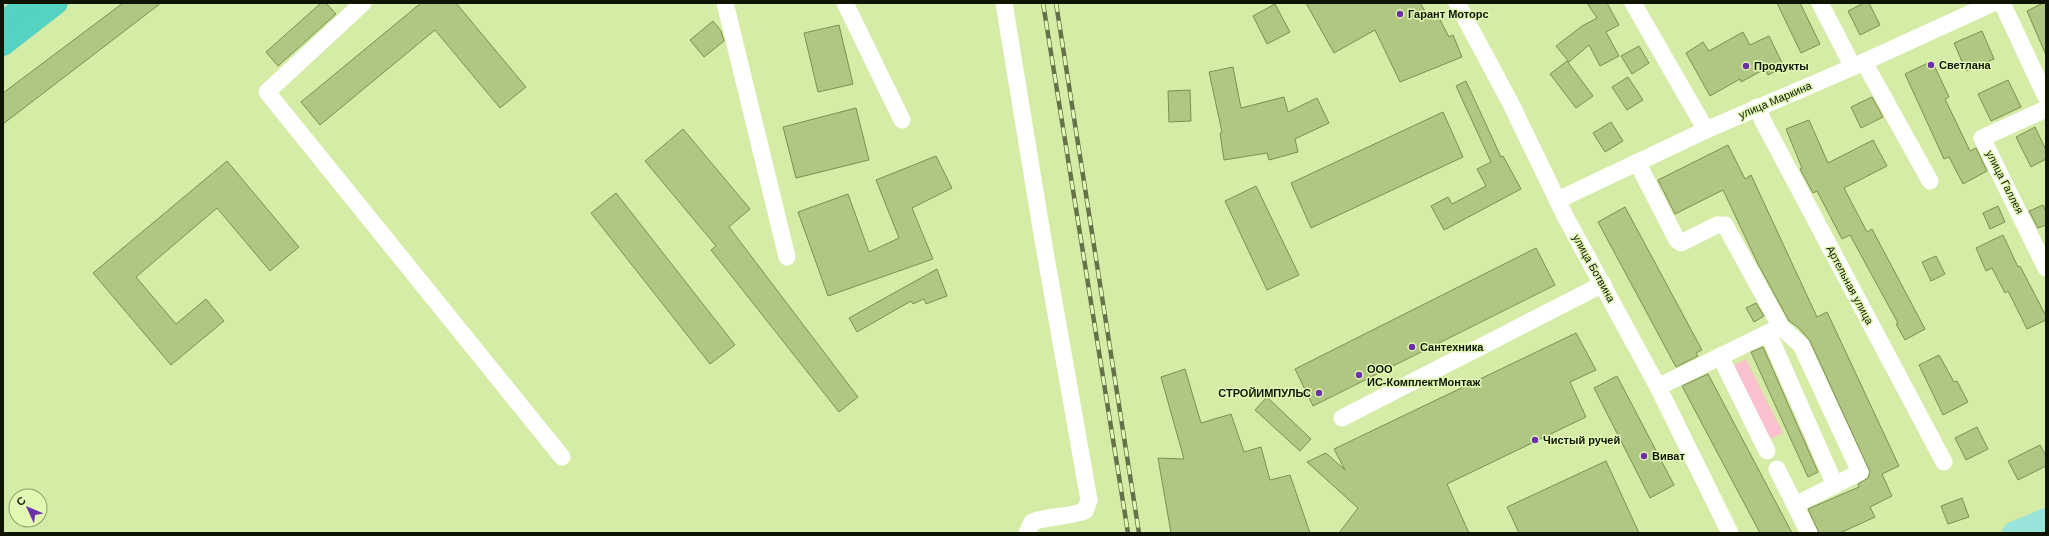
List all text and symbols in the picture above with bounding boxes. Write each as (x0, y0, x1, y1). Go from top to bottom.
place label: Гарант Моторс (1408, 8, 1489, 20)
marker: Гарант Моторс (1395, 9, 1405, 19)
place label: Светлана (1939, 59, 1992, 71)
place label: Продукты (1754, 60, 1809, 72)
marker: Светлана (1926, 60, 1936, 70)
marker: Продукты (1741, 61, 1751, 71)
street label: улица Маркина (1737, 79, 1814, 121)
street label: улица Галлея (1984, 148, 2026, 216)
street label: улица Ботвина (1570, 232, 1618, 305)
street label: Артельная улица (1824, 244, 1876, 327)
place label: Сантехника (1420, 341, 1484, 353)
marker: Сантехника (1407, 342, 1417, 352)
place label: ООО ИС-КомплектМонтаж (1367, 363, 1480, 388)
marker: ООО ИС-КомплектМонтаж (1354, 370, 1364, 380)
place label: СТРОЙИМПУЛЬС (1218, 387, 1311, 399)
marker: СТРОЙИМПУЛЬС (1314, 388, 1324, 398)
place label: Чистый ручей (1543, 434, 1620, 446)
marker: Чистый ручей (1530, 435, 1540, 445)
place label: Виват (1652, 450, 1685, 462)
marker: Виват (1639, 451, 1649, 461)
north arrow (8, 488, 48, 528)
text: С (14, 494, 28, 508)

